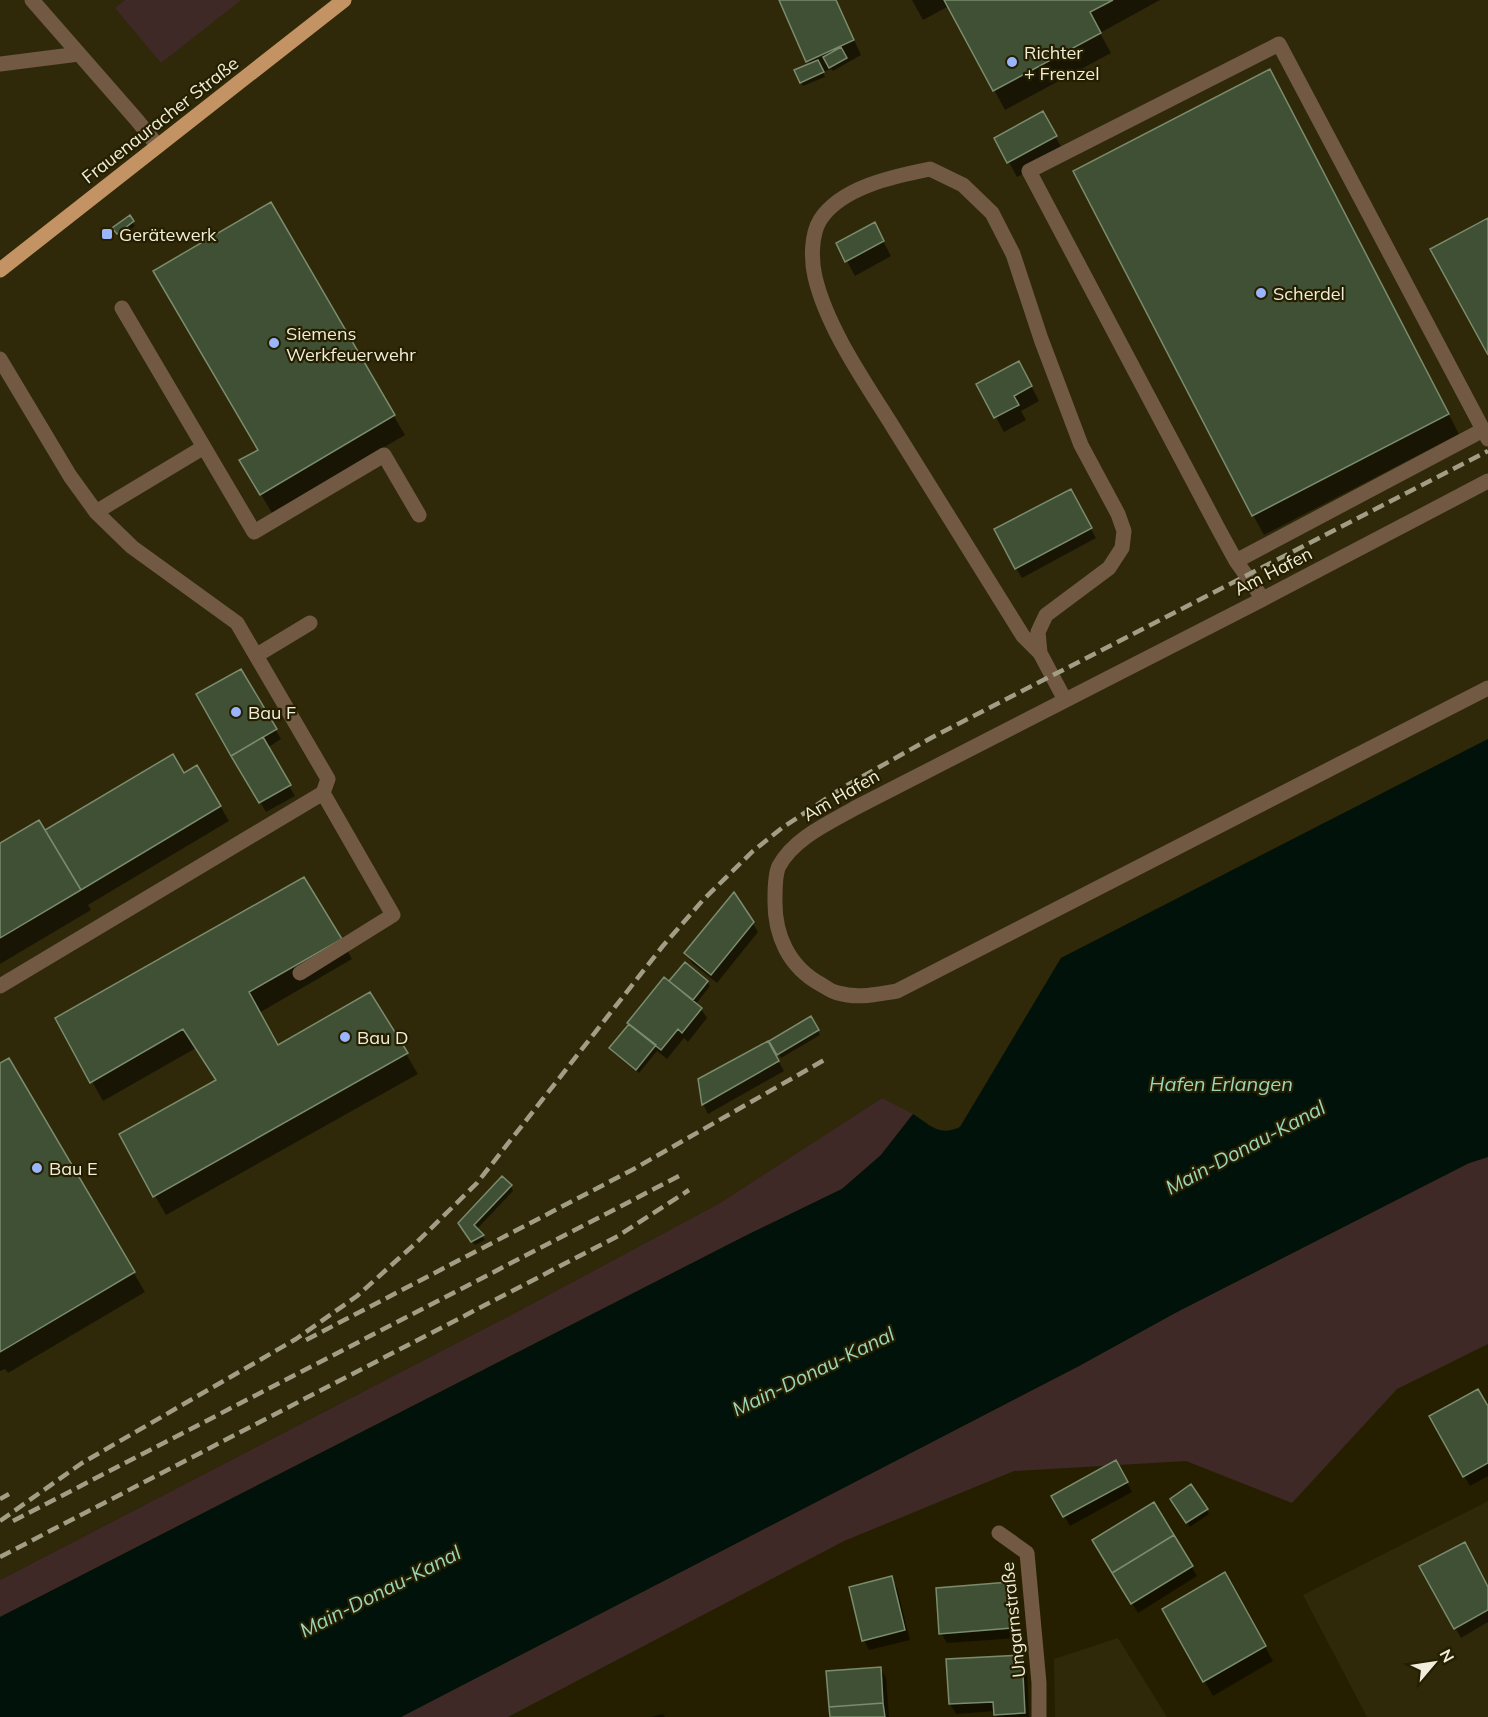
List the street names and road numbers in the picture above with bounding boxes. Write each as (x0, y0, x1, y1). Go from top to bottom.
street label: Frauenauracher Straße (77, 52, 243, 188)
street label: Am Hafen (1230, 542, 1316, 600)
street label: Am Hafen (799, 764, 883, 826)
street label: Ungarnstraße (995, 1561, 1031, 1679)

